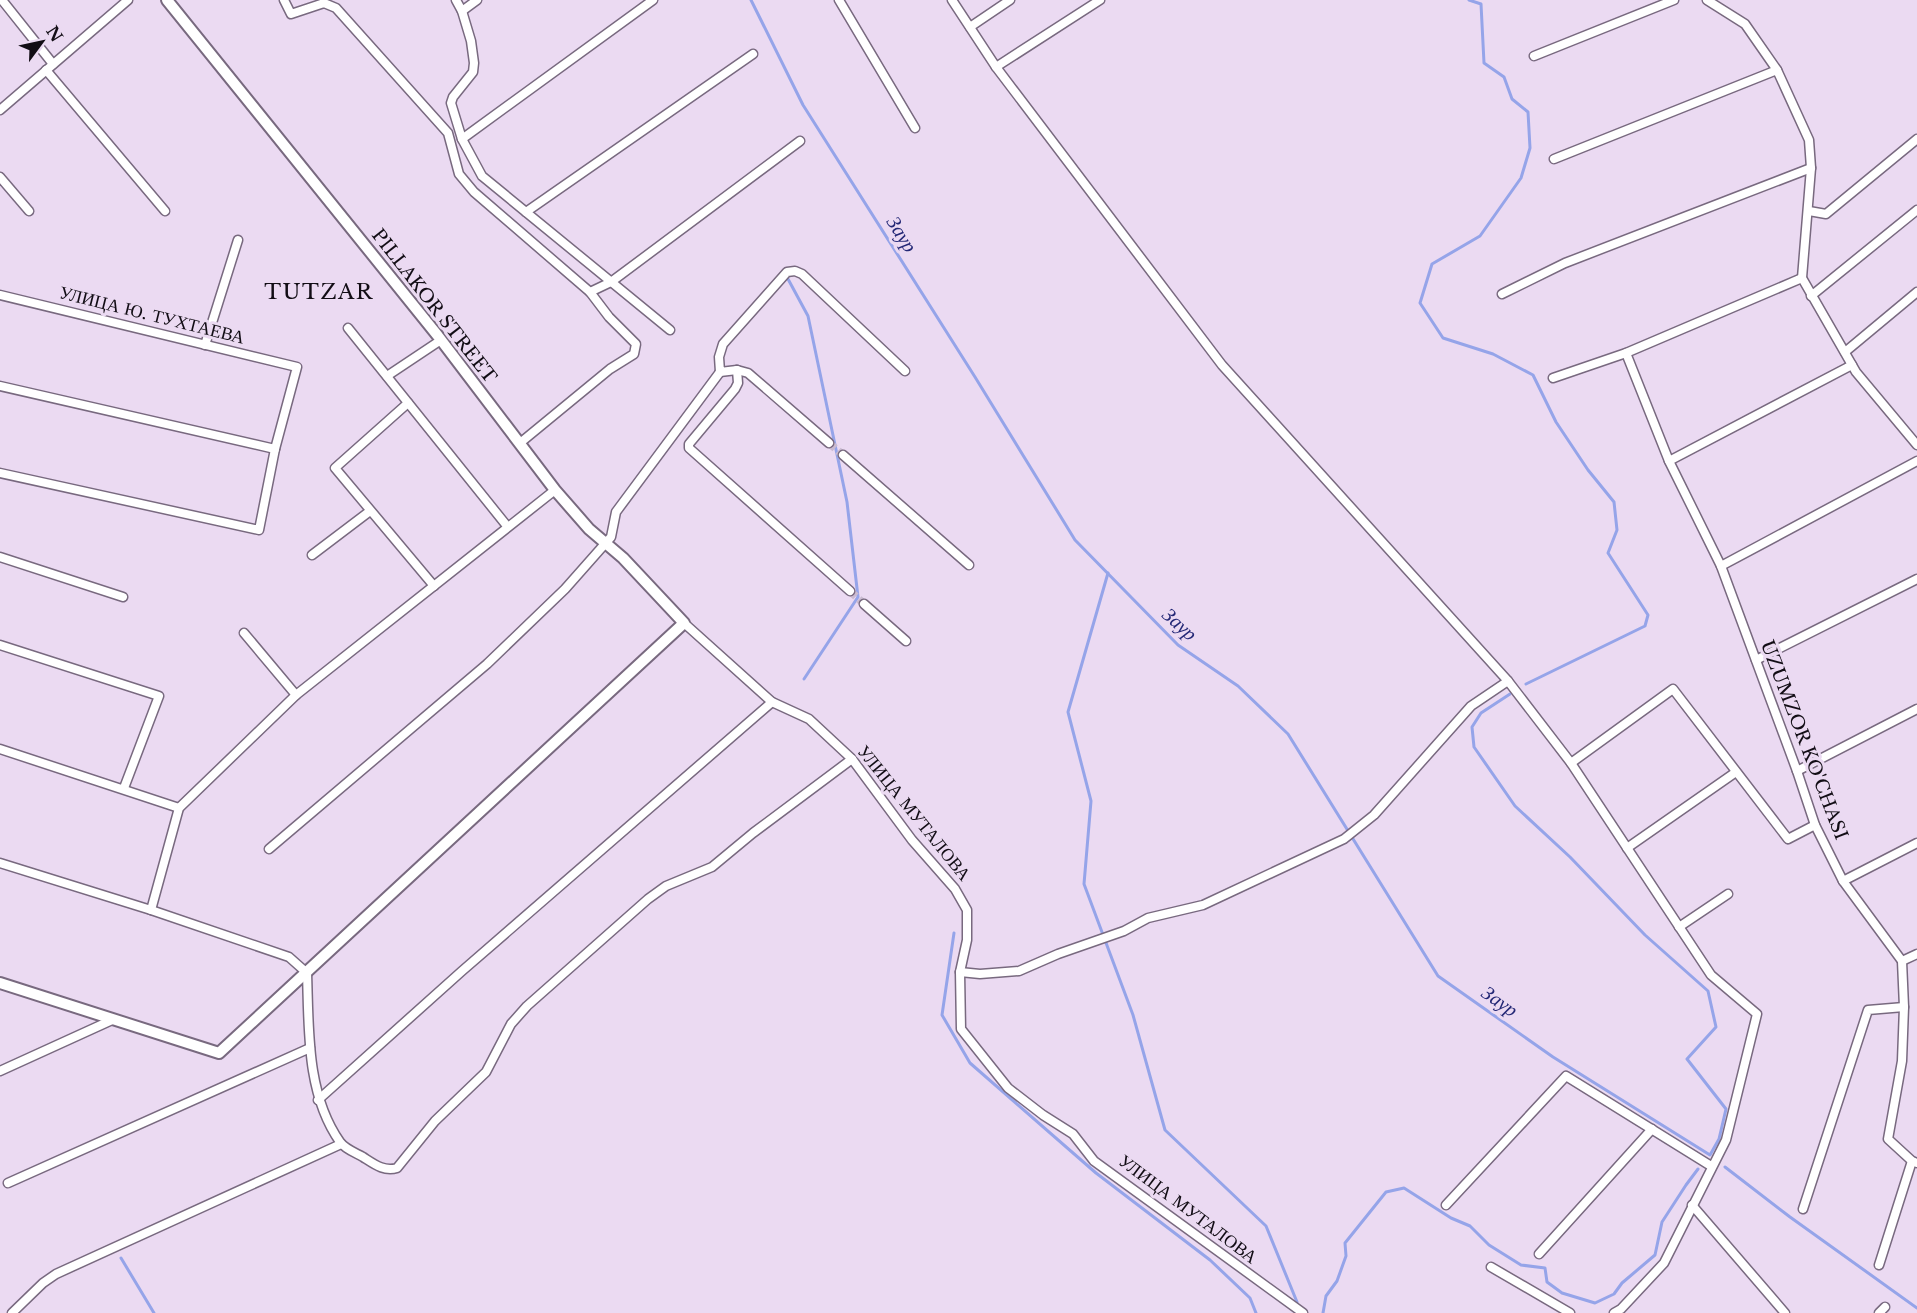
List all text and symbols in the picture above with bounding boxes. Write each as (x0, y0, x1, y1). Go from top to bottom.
north arrow (12, 12, 72, 72)
text: N (42, 22, 67, 46)
water label: Заур (882, 211, 922, 257)
street label: PILLAKOR STREET (367, 225, 501, 388)
district label: TUTZAR (264, 279, 374, 305)
street label: УЛИЦА Ю. ТУХТАЕВА (57, 281, 247, 349)
water label: Заур (1158, 602, 1202, 646)
street label: UZUMZOR KO'CHASI (1756, 637, 1852, 843)
street label: УЛИЦА МУТАЛОВА (853, 741, 975, 885)
water label: Заур (1477, 980, 1523, 1022)
street label: УЛИЦА МУТАЛОВА (1114, 1150, 1262, 1268)

